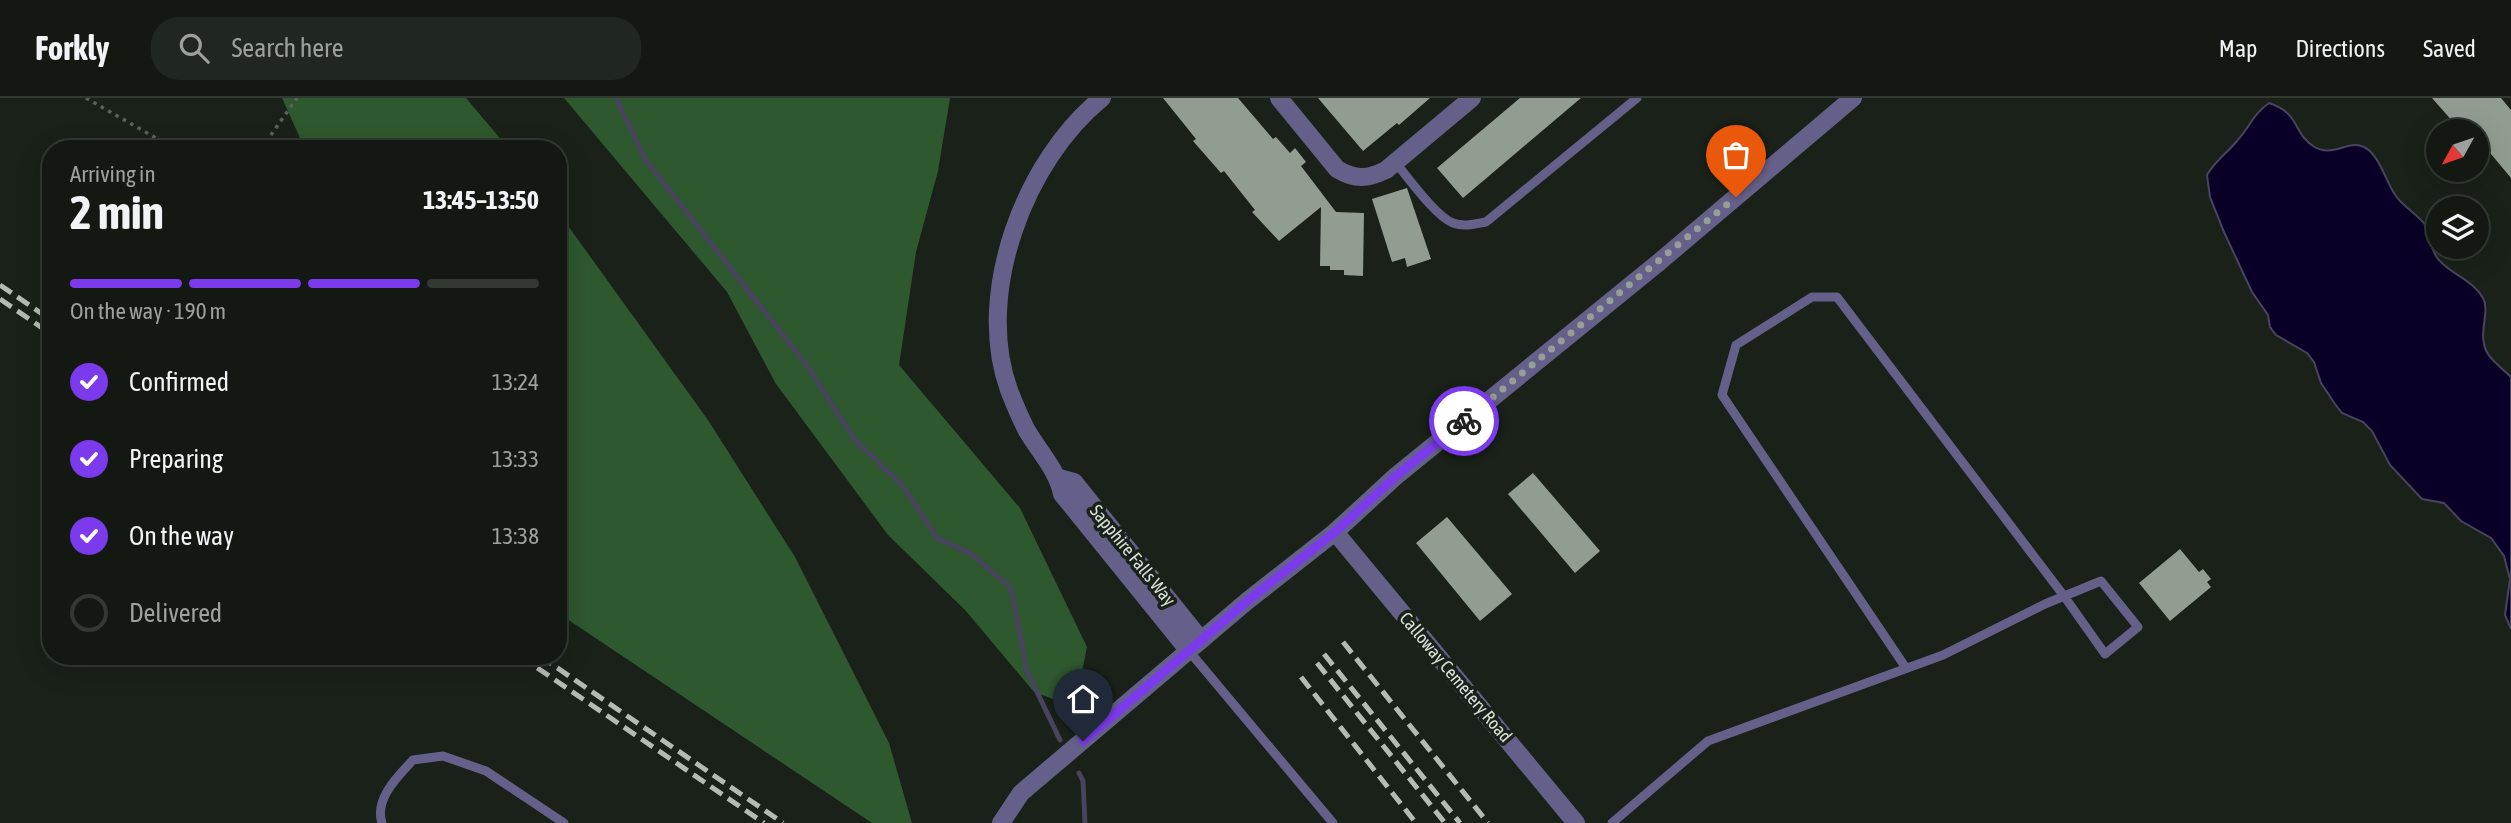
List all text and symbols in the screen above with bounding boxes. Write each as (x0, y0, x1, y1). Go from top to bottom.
search box (151, 17, 641, 80)
text: Forkly (35, 29, 109, 67)
icon: search (175, 29, 213, 67)
text: Search here (231, 33, 344, 63)
text: Map (2219, 35, 2257, 62)
text: Directions (2295, 35, 2385, 62)
text: Saved (2423, 35, 2476, 62)
north arrow (2426, 119, 2488, 182)
map controls (2426, 119, 2489, 259)
pin (1706, 125, 1766, 197)
icon: bag (1717, 136, 1755, 174)
text: Arriving in (70, 161, 156, 187)
text: 13:45–13:50 (423, 185, 539, 215)
text: 2 min (70, 186, 164, 239)
button: layers (2426, 196, 2489, 259)
text: On the way · 190 m (70, 298, 226, 324)
icon: check (70, 363, 108, 401)
text: Confirmed (129, 367, 229, 397)
text: 13:24 (492, 369, 539, 395)
courier (1429, 386, 1499, 456)
icon: bike (1445, 402, 1483, 440)
icon: check (70, 440, 108, 478)
text: Preparing (129, 444, 223, 474)
text: 13:33 (492, 446, 539, 472)
street label: Sapphire Falls Way (1086, 500, 1180, 610)
icon: check (70, 517, 108, 555)
text: On the way (129, 521, 234, 551)
text: 13:38 (492, 523, 539, 549)
text: Delivered (129, 598, 222, 628)
street label: Calloway Cemetery Road (1396, 608, 1516, 746)
pin (1053, 669, 1113, 741)
icon: home (1064, 680, 1102, 718)

